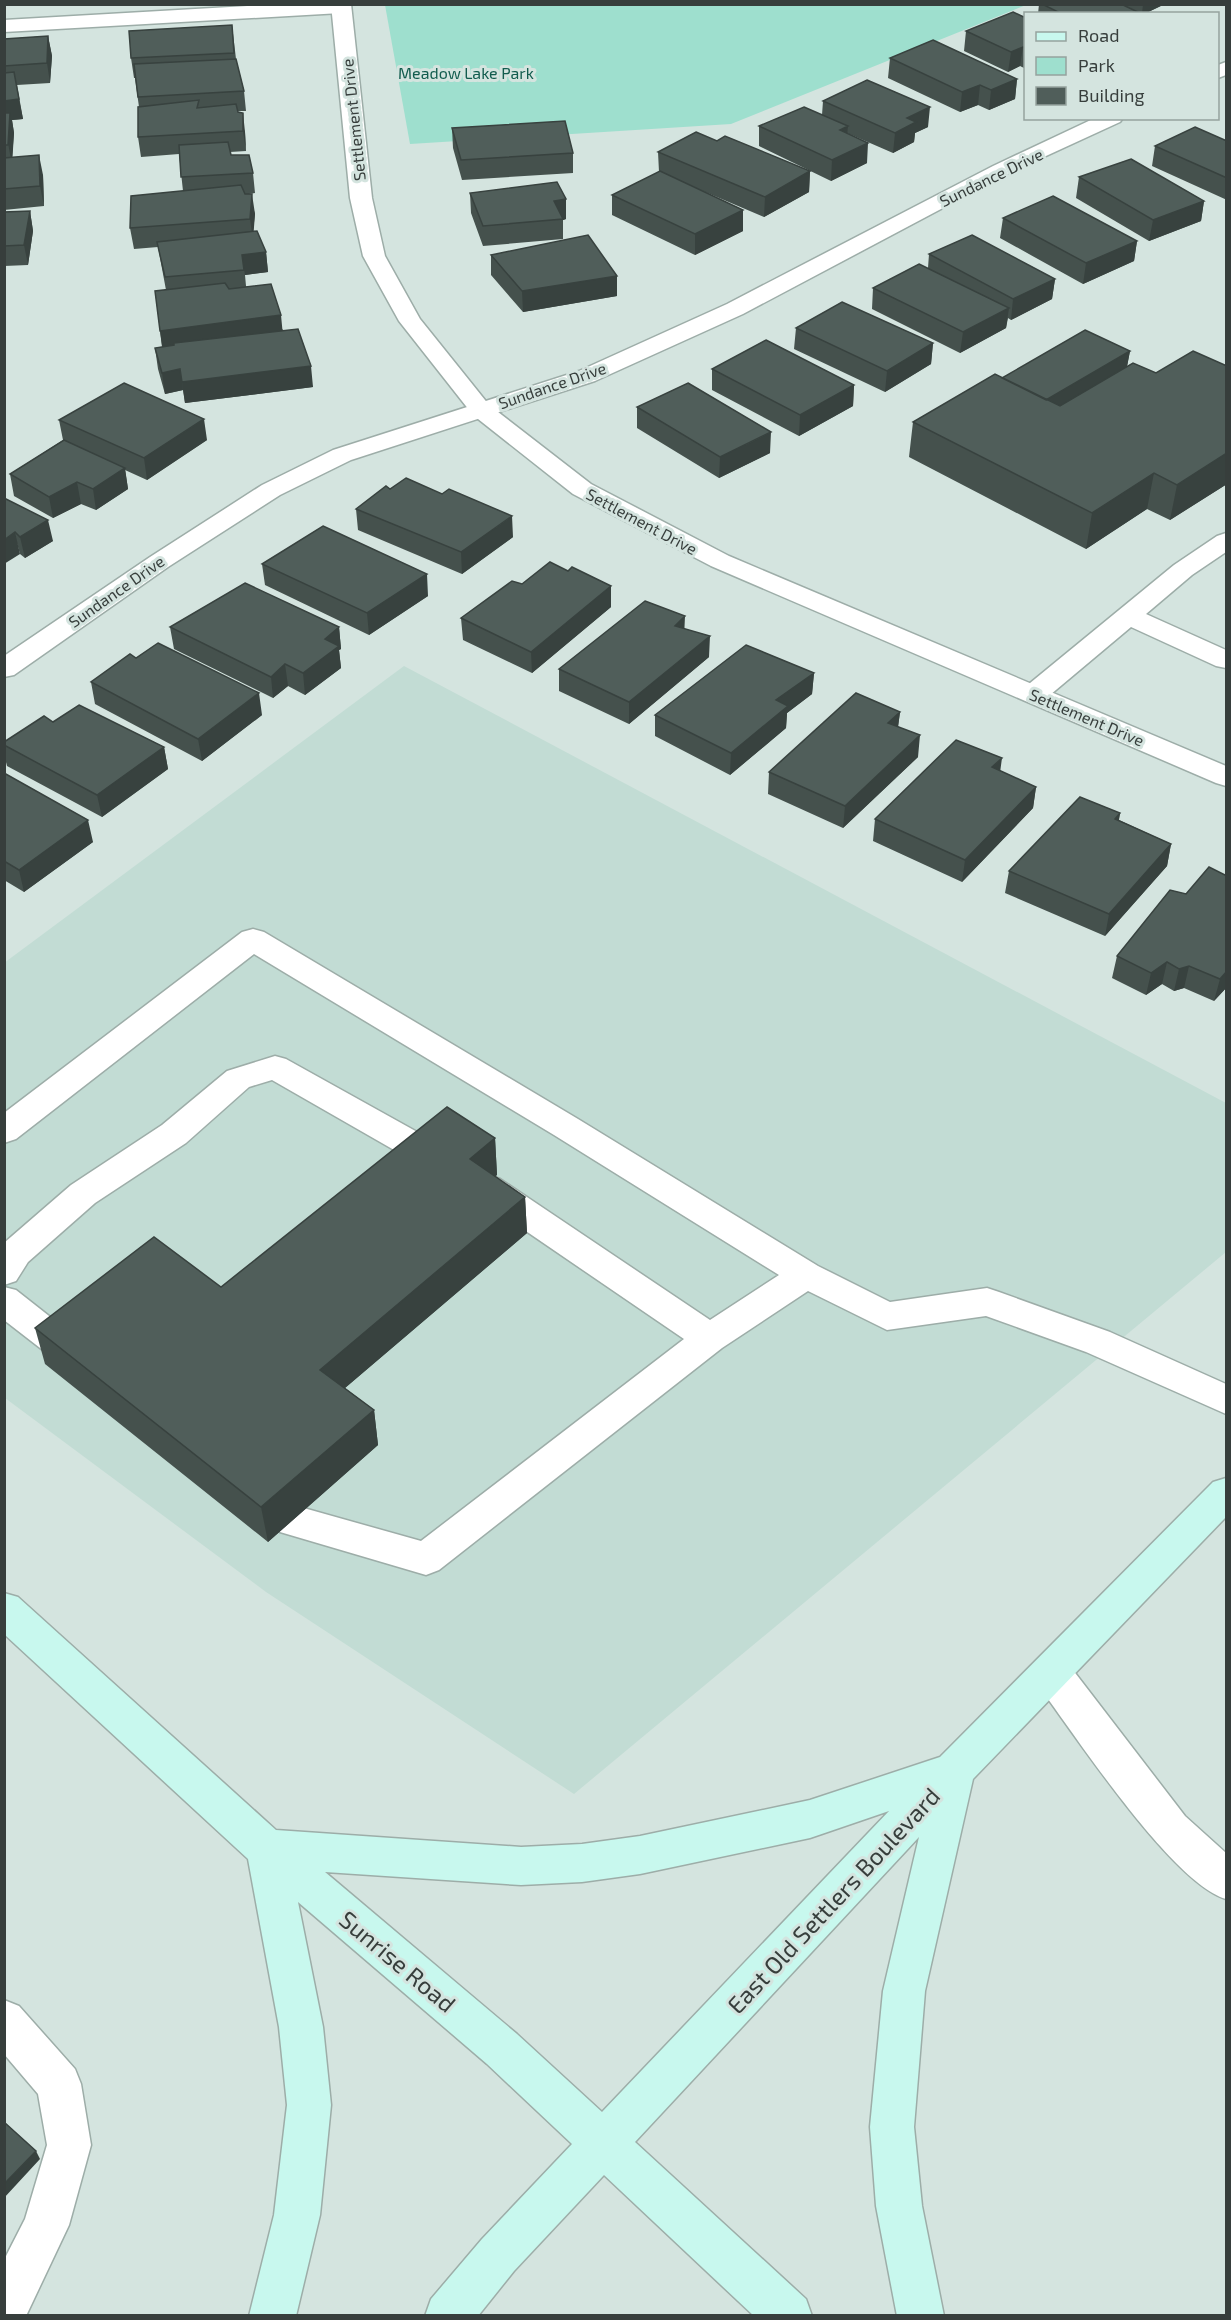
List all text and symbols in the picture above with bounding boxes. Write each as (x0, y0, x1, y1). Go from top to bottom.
legend (1024, 12, 1219, 120)
text: Road (1078, 24, 1119, 46)
text: Park (1078, 54, 1115, 76)
street label: Settlement Drive (337, 58, 369, 182)
park label: Meadow Lake Park (398, 63, 534, 82)
text: Building (1078, 84, 1145, 106)
street label: Sundance Drive (936, 144, 1046, 210)
street label: Sundance Drive (496, 358, 608, 412)
street label: Settlement Drive (583, 484, 701, 558)
street label: Sundance Drive (64, 551, 168, 631)
street label: Settlement Drive (1027, 684, 1147, 750)
street label: East Old Settlers Boulevard (721, 1781, 945, 2019)
street label: Sunrise Road (334, 1904, 462, 2018)

